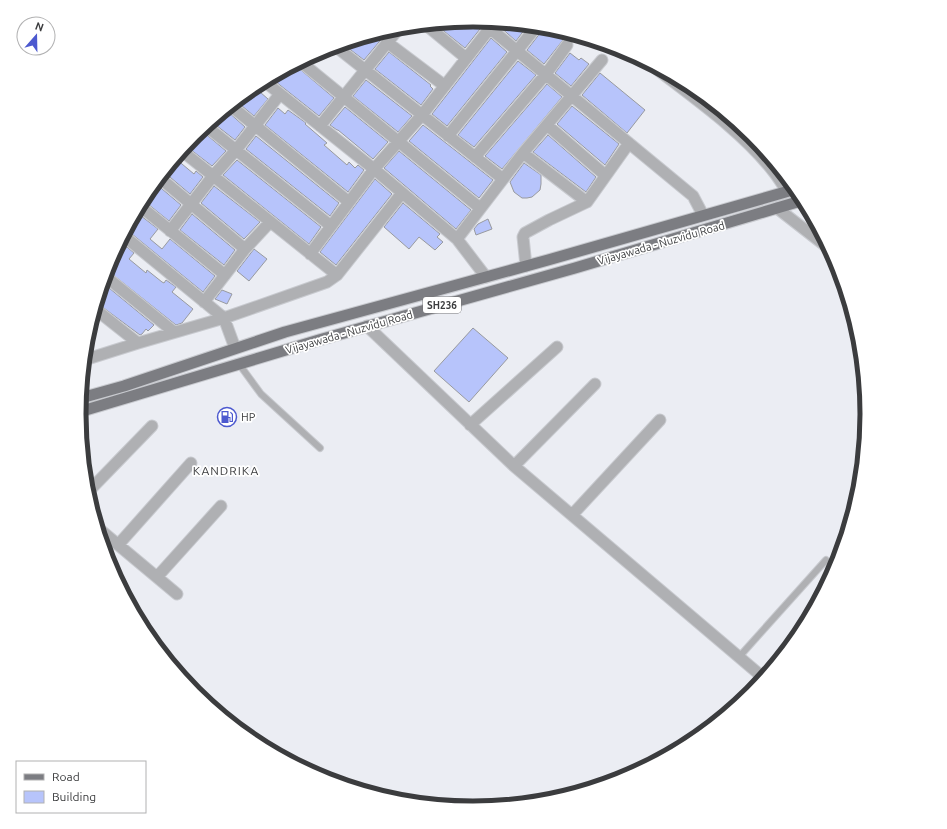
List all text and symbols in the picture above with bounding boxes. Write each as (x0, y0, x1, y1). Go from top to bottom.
north arrow (16, 16, 56, 56)
text: N (34, 20, 45, 34)
street label: Vijayawada - Nuzvidu Road (596, 219, 726, 267)
road number: SH236 (423, 297, 461, 313)
street label: Vijayawada - Nuzvidu Road (284, 308, 414, 356)
fuel station icon: HP (216, 406, 238, 428)
place label: HP (241, 411, 256, 423)
district label: KANDRIKA (193, 464, 259, 477)
legend (16, 761, 146, 813)
text: Road (52, 770, 80, 783)
text: Building (52, 790, 96, 803)

